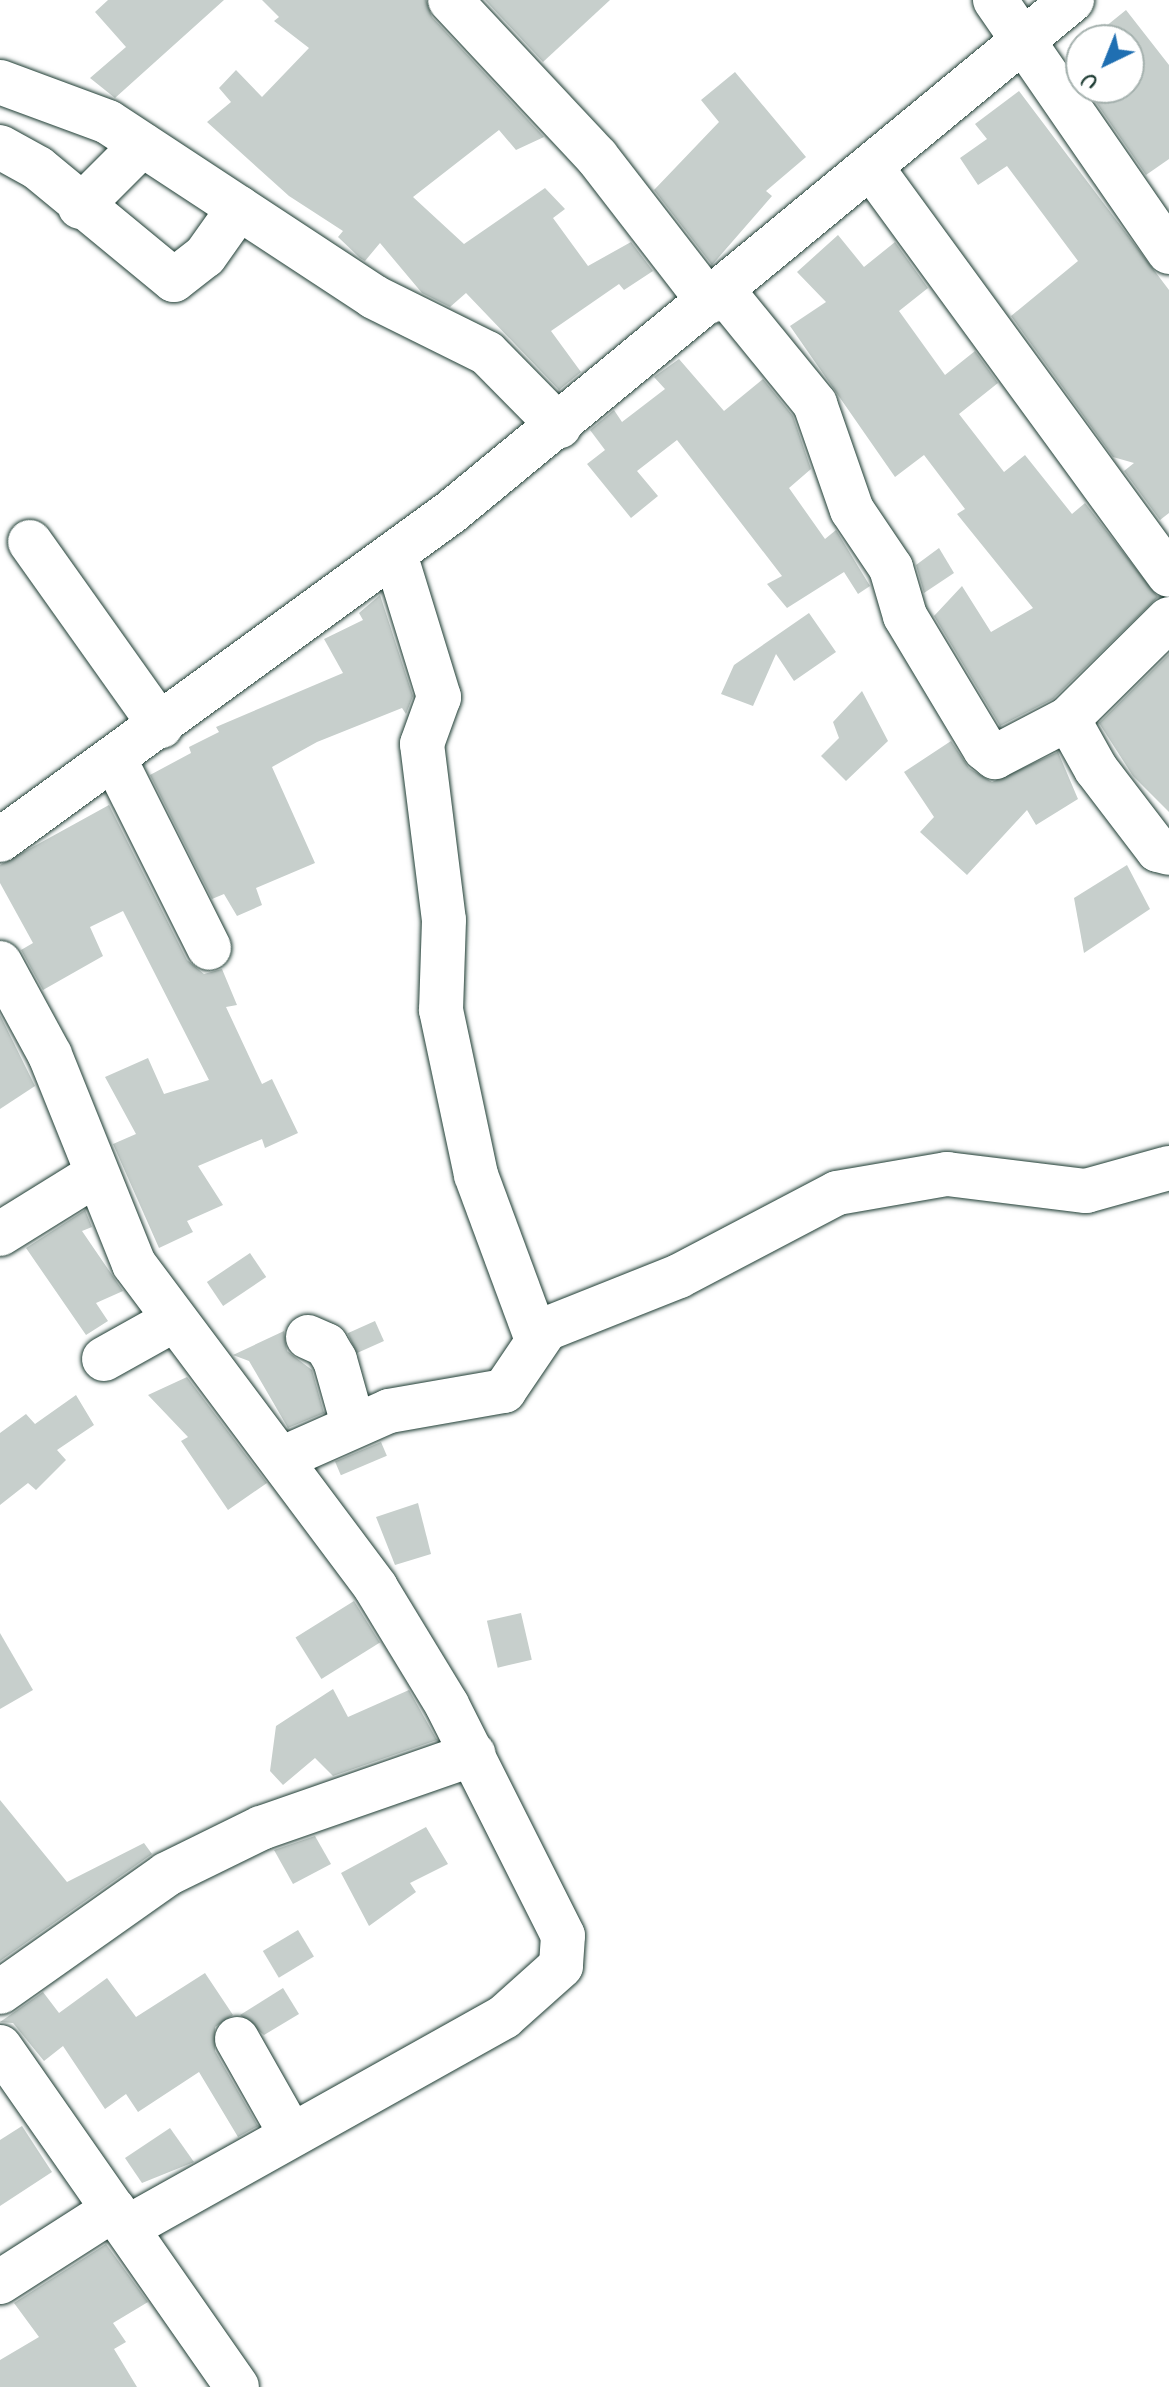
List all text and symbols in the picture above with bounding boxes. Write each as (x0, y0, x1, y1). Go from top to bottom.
north arrow (1065, 24, 1145, 104)
text: U (1075, 65, 1105, 95)

